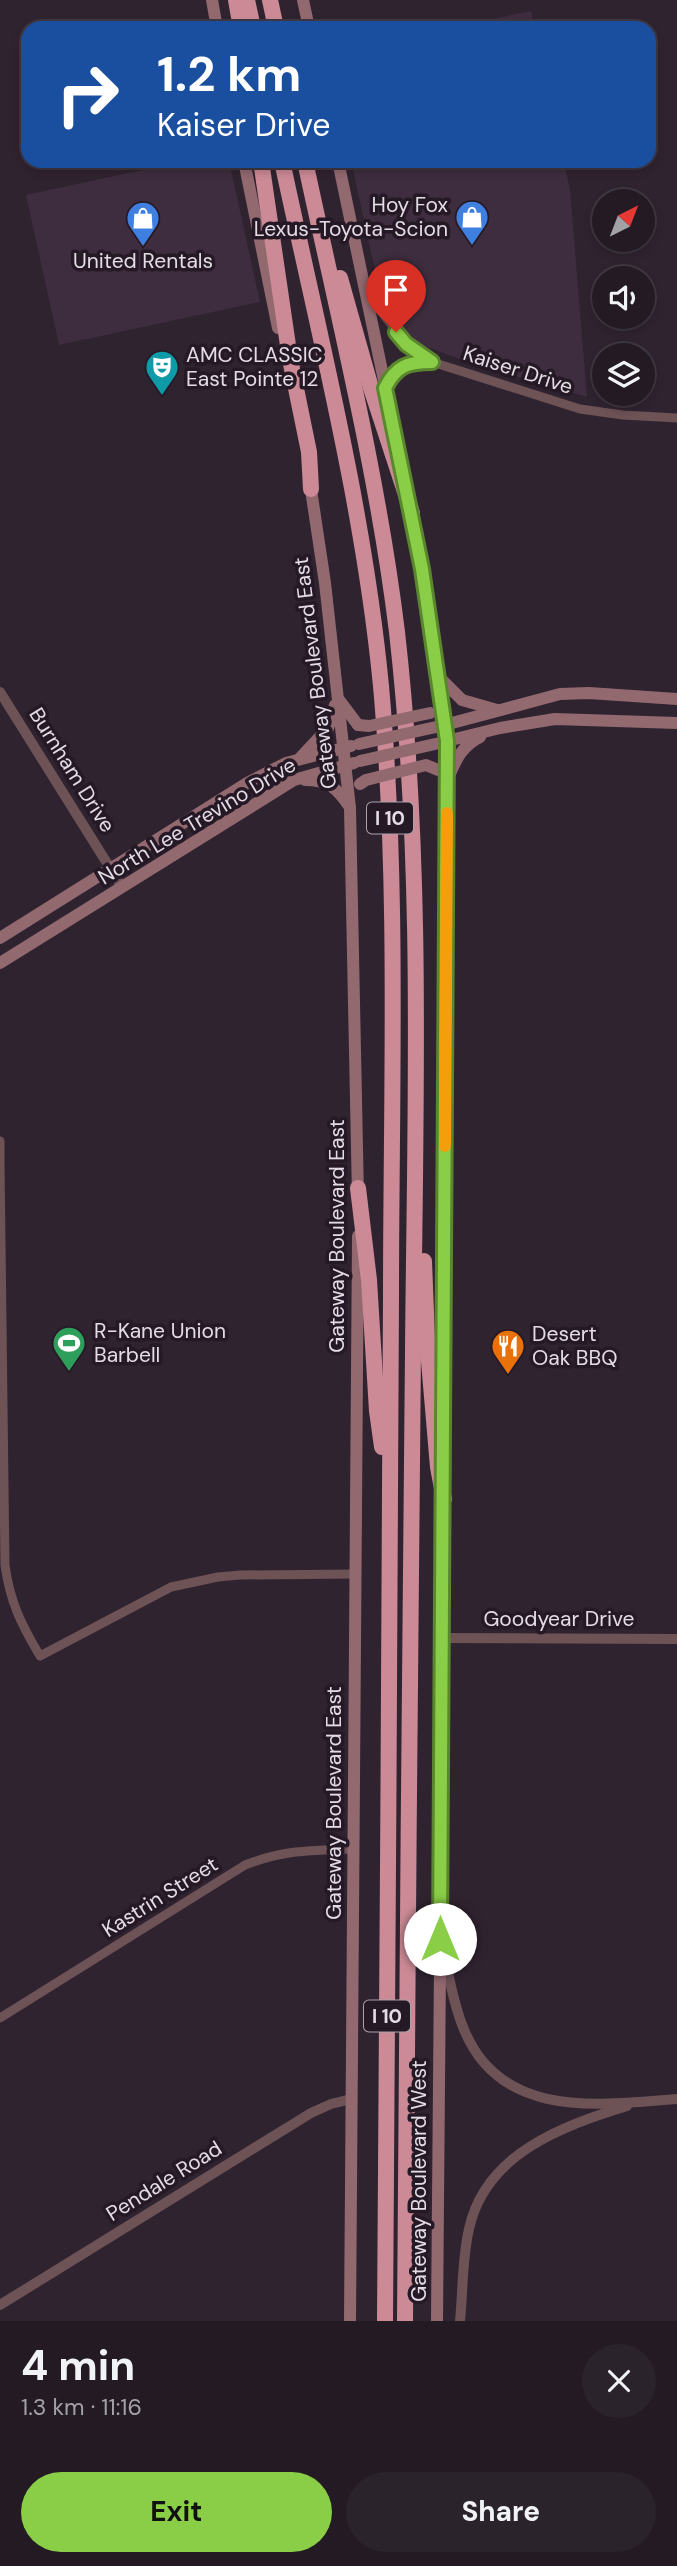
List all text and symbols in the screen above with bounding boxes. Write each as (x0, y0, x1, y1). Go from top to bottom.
text: 1.2 km (157, 42, 301, 106)
icon: right (42, 49, 133, 140)
text: Kaiser Drive (157, 104, 330, 146)
north arrow (592, 189, 654, 252)
map controls (592, 189, 655, 406)
place label: Hoy Fox Lexus-Toyota-Scion (254, 191, 448, 243)
shop icon: Hoy Fox Lexus-Toyota-Scion (453, 198, 491, 247)
shop icon: United Rentals (124, 199, 162, 248)
place label: United Rentals (73, 247, 213, 275)
pin (366, 260, 426, 332)
button: sound (592, 266, 655, 329)
icon: arrive (377, 271, 415, 309)
street label: Kaiser Drive (460, 339, 577, 401)
place label: AMC CLASSIC East Pointe 12 (186, 341, 323, 393)
button: layers (592, 343, 655, 406)
theatre icon: AMC CLASSIC East Pointe 12 (143, 348, 181, 397)
street label: Gateway Boulevard East (287, 555, 343, 791)
street label: Burnham Drive (22, 702, 122, 838)
street label: North Lee Trevino Drive (93, 751, 301, 891)
road number: I 10 (367, 803, 413, 834)
street label: Gateway Boulevard East (323, 1119, 351, 1353)
place label: R-Kane Union Barbell (94, 1317, 226, 1369)
place label: Desert Oak BBQ (532, 1320, 617, 1372)
sports icon: R-Kane Union Barbell (50, 1324, 88, 1373)
restaurant icon: Desert Oak BBQ (489, 1327, 527, 1376)
street label: Goodyear Drive (483, 1605, 635, 1633)
street label: Gateway Boulevard East (320, 1686, 348, 1920)
street label: Kastrin Street (97, 1850, 223, 1944)
position arrow (403, 1902, 477, 1976)
road number: I 10 (364, 2000, 410, 2032)
street label: Gateway Boulevard West (405, 2060, 433, 2302)
street label: Pendale Road (101, 2134, 227, 2228)
text: 4 min (21, 2338, 135, 2393)
button: close (582, 2344, 656, 2418)
text: 1.3 km · 11:16 (21, 2392, 142, 2422)
button: Exit (21, 2472, 332, 2552)
button: Share (346, 2472, 656, 2552)

